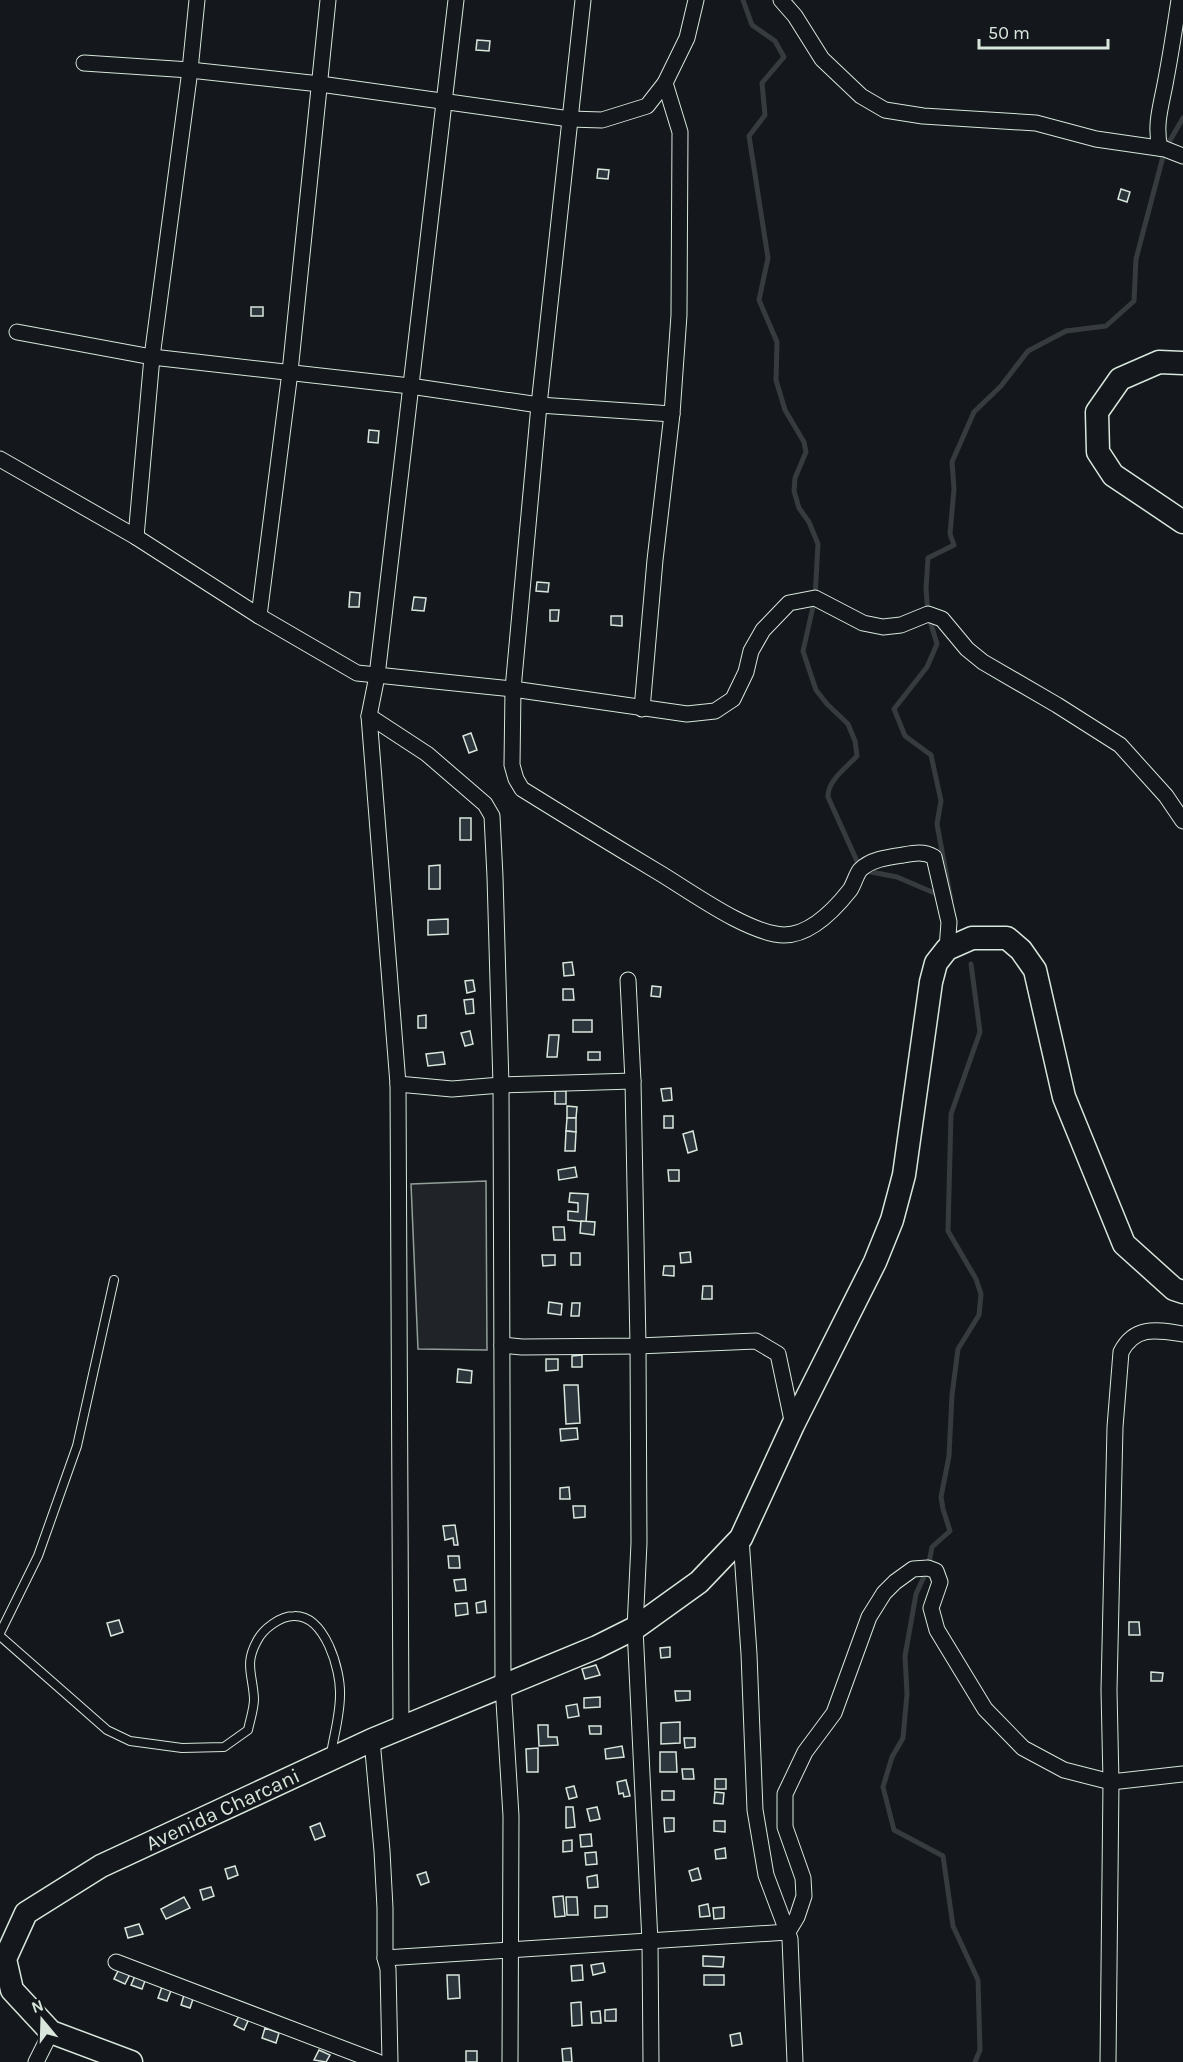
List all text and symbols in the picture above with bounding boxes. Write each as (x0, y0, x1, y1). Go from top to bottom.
scale bar (979, 12, 1108, 50)
text: 50 m (988, 22, 1030, 44)
street label: Avenida Charcani (142, 1763, 304, 1855)
north arrow (12, 1990, 72, 2050)
text: N (29, 1995, 46, 2017)

